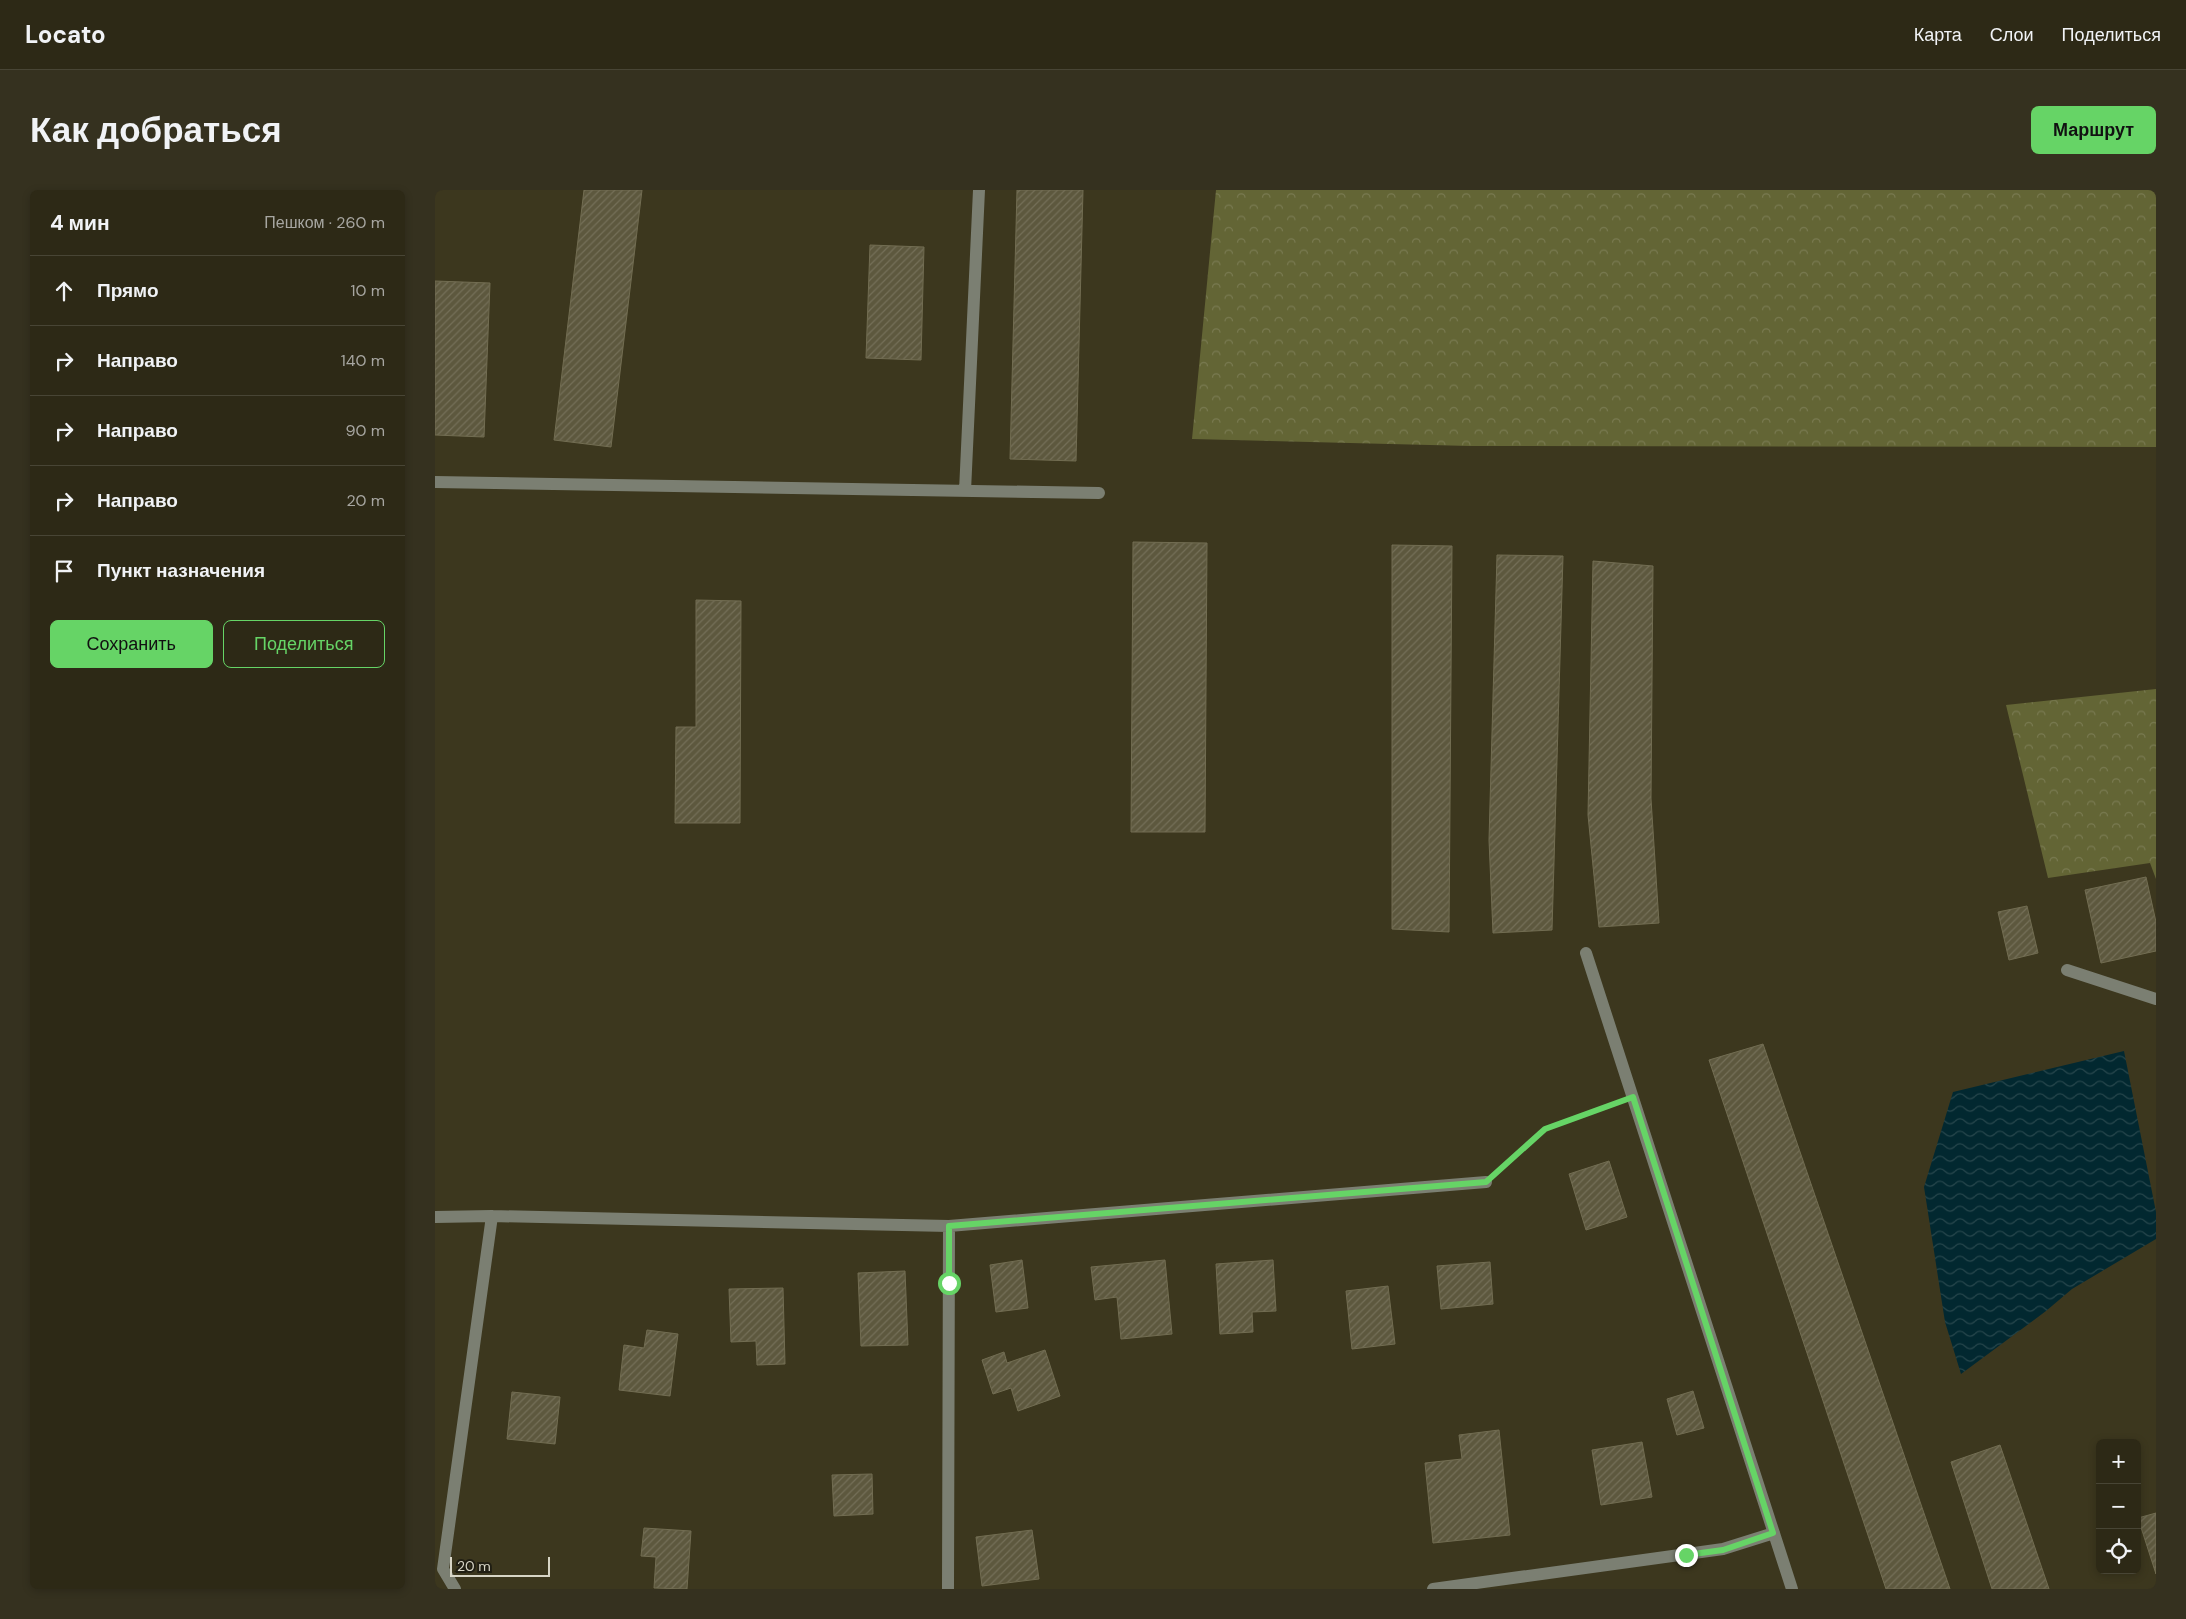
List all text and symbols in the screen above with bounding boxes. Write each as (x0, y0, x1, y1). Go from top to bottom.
text: Locato (25, 19, 106, 50)
text: Карта (1914, 23, 1962, 47)
text: Слои (1990, 23, 2034, 47)
text: Поделиться (2062, 23, 2161, 47)
button: Маршрут (2031, 106, 2156, 154)
text: Как добраться (30, 107, 282, 153)
text: 4 мин (50, 209, 110, 237)
text: Пешком · 260 m (264, 212, 385, 233)
icon: ahead (50, 277, 78, 305)
text: Прямо (97, 278, 159, 303)
text: 10 m (351, 280, 385, 301)
icon: right (50, 347, 78, 375)
text: Направо (97, 348, 178, 373)
text: 140 m (341, 350, 385, 371)
icon: right (50, 417, 78, 445)
text: Направо (97, 418, 178, 443)
text: 90 m (345, 420, 385, 441)
icon: right (50, 487, 78, 515)
text: Направо (97, 488, 178, 513)
text: 20 m (346, 490, 385, 511)
icon: arrive (50, 557, 78, 585)
text: Пункт назначения (97, 558, 265, 583)
button: Сохранить (50, 620, 213, 668)
button: Поделиться (223, 620, 385, 668)
route start (938, 1272, 961, 1295)
map controls (2096, 1439, 2141, 1574)
button: + (2096, 1439, 2141, 1484)
button: − (2096, 1484, 2141, 1529)
button: locate (2096, 1529, 2141, 1574)
route end (1675, 1544, 1698, 1567)
scale bar (450, 1554, 550, 1577)
text: 20 m (457, 1557, 491, 1575)

